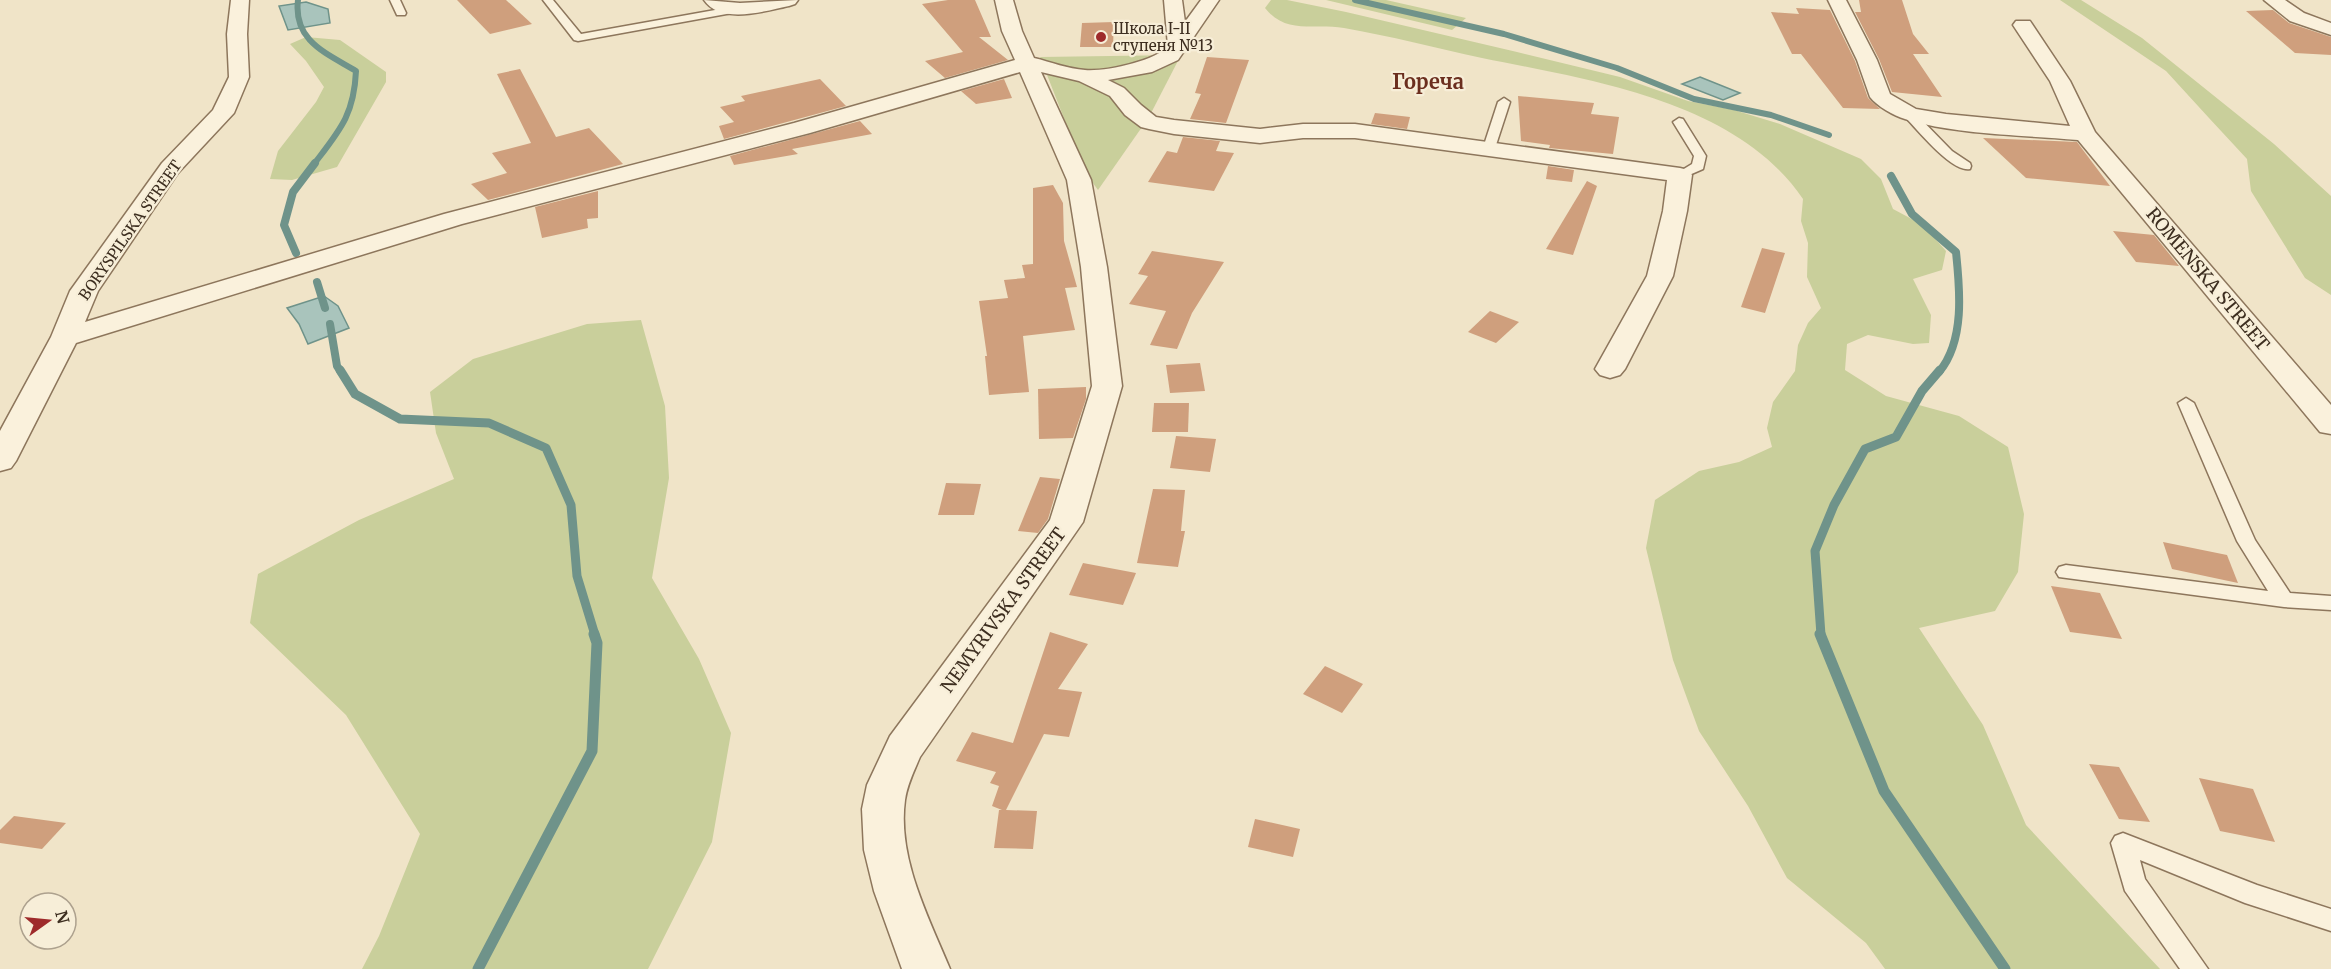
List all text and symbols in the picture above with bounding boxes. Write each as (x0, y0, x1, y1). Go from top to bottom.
place label: Школа I-II ступеня №13 (1113, 19, 1213, 55)
marker: Школа I-II ступеня №13 (1094, 30, 1108, 44)
district label: Гореча (1392, 69, 1464, 94)
street label: BORYSPILSKA STREET (74, 156, 186, 304)
street label: ROMENSKA STREET (2141, 203, 2275, 356)
street label: NEMYRIVSKA STREET (935, 523, 1071, 697)
north arrow (18, 891, 78, 951)
text: N (51, 908, 74, 926)

